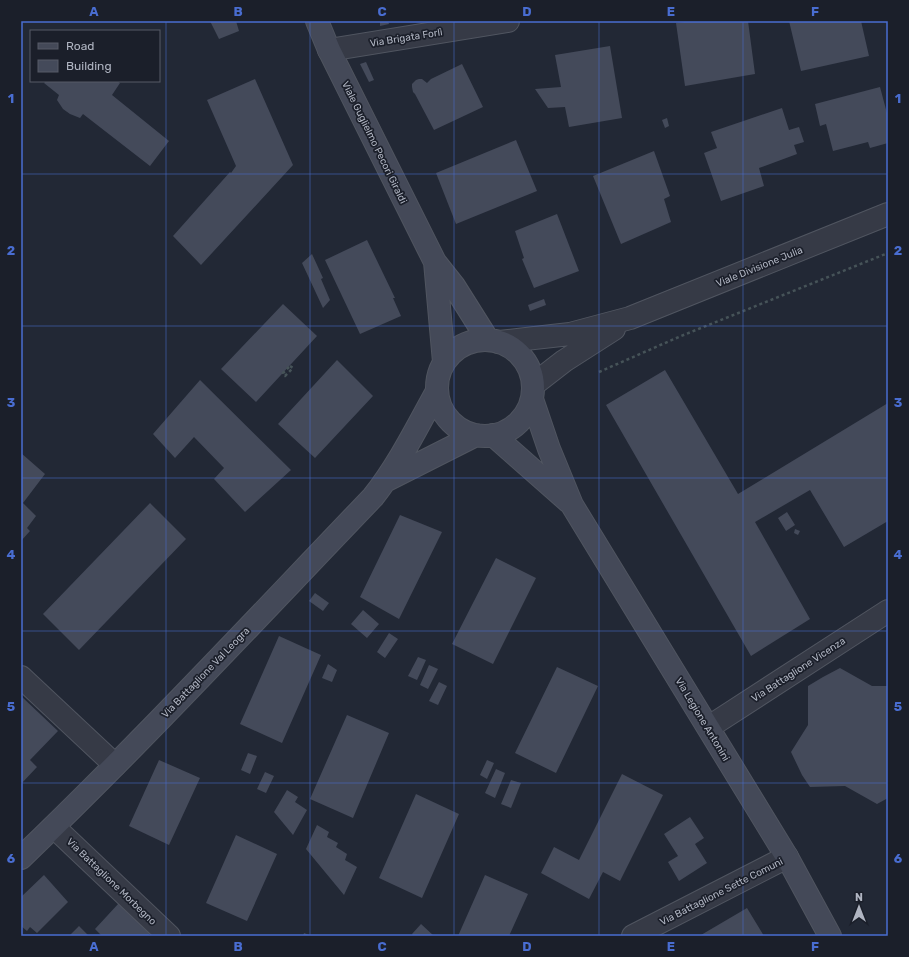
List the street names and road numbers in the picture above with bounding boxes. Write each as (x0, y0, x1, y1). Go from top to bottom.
street label: Via Brigata Forlì (369, 26, 443, 50)
street label: Viale Guglielmo Pecori Giraldi (339, 79, 409, 206)
street label: Viale Divisione Julia (714, 244, 804, 290)
street label: Via Battaglione Val Leogra (159, 625, 252, 720)
street label: Via Battaglione Vicenza (749, 635, 848, 705)
street label: Via Legione Antonini (672, 676, 732, 763)
street label: Via Battaglione Morbegno (64, 836, 159, 928)
street label: Via Battaglione Sette Comuni (658, 856, 785, 928)

